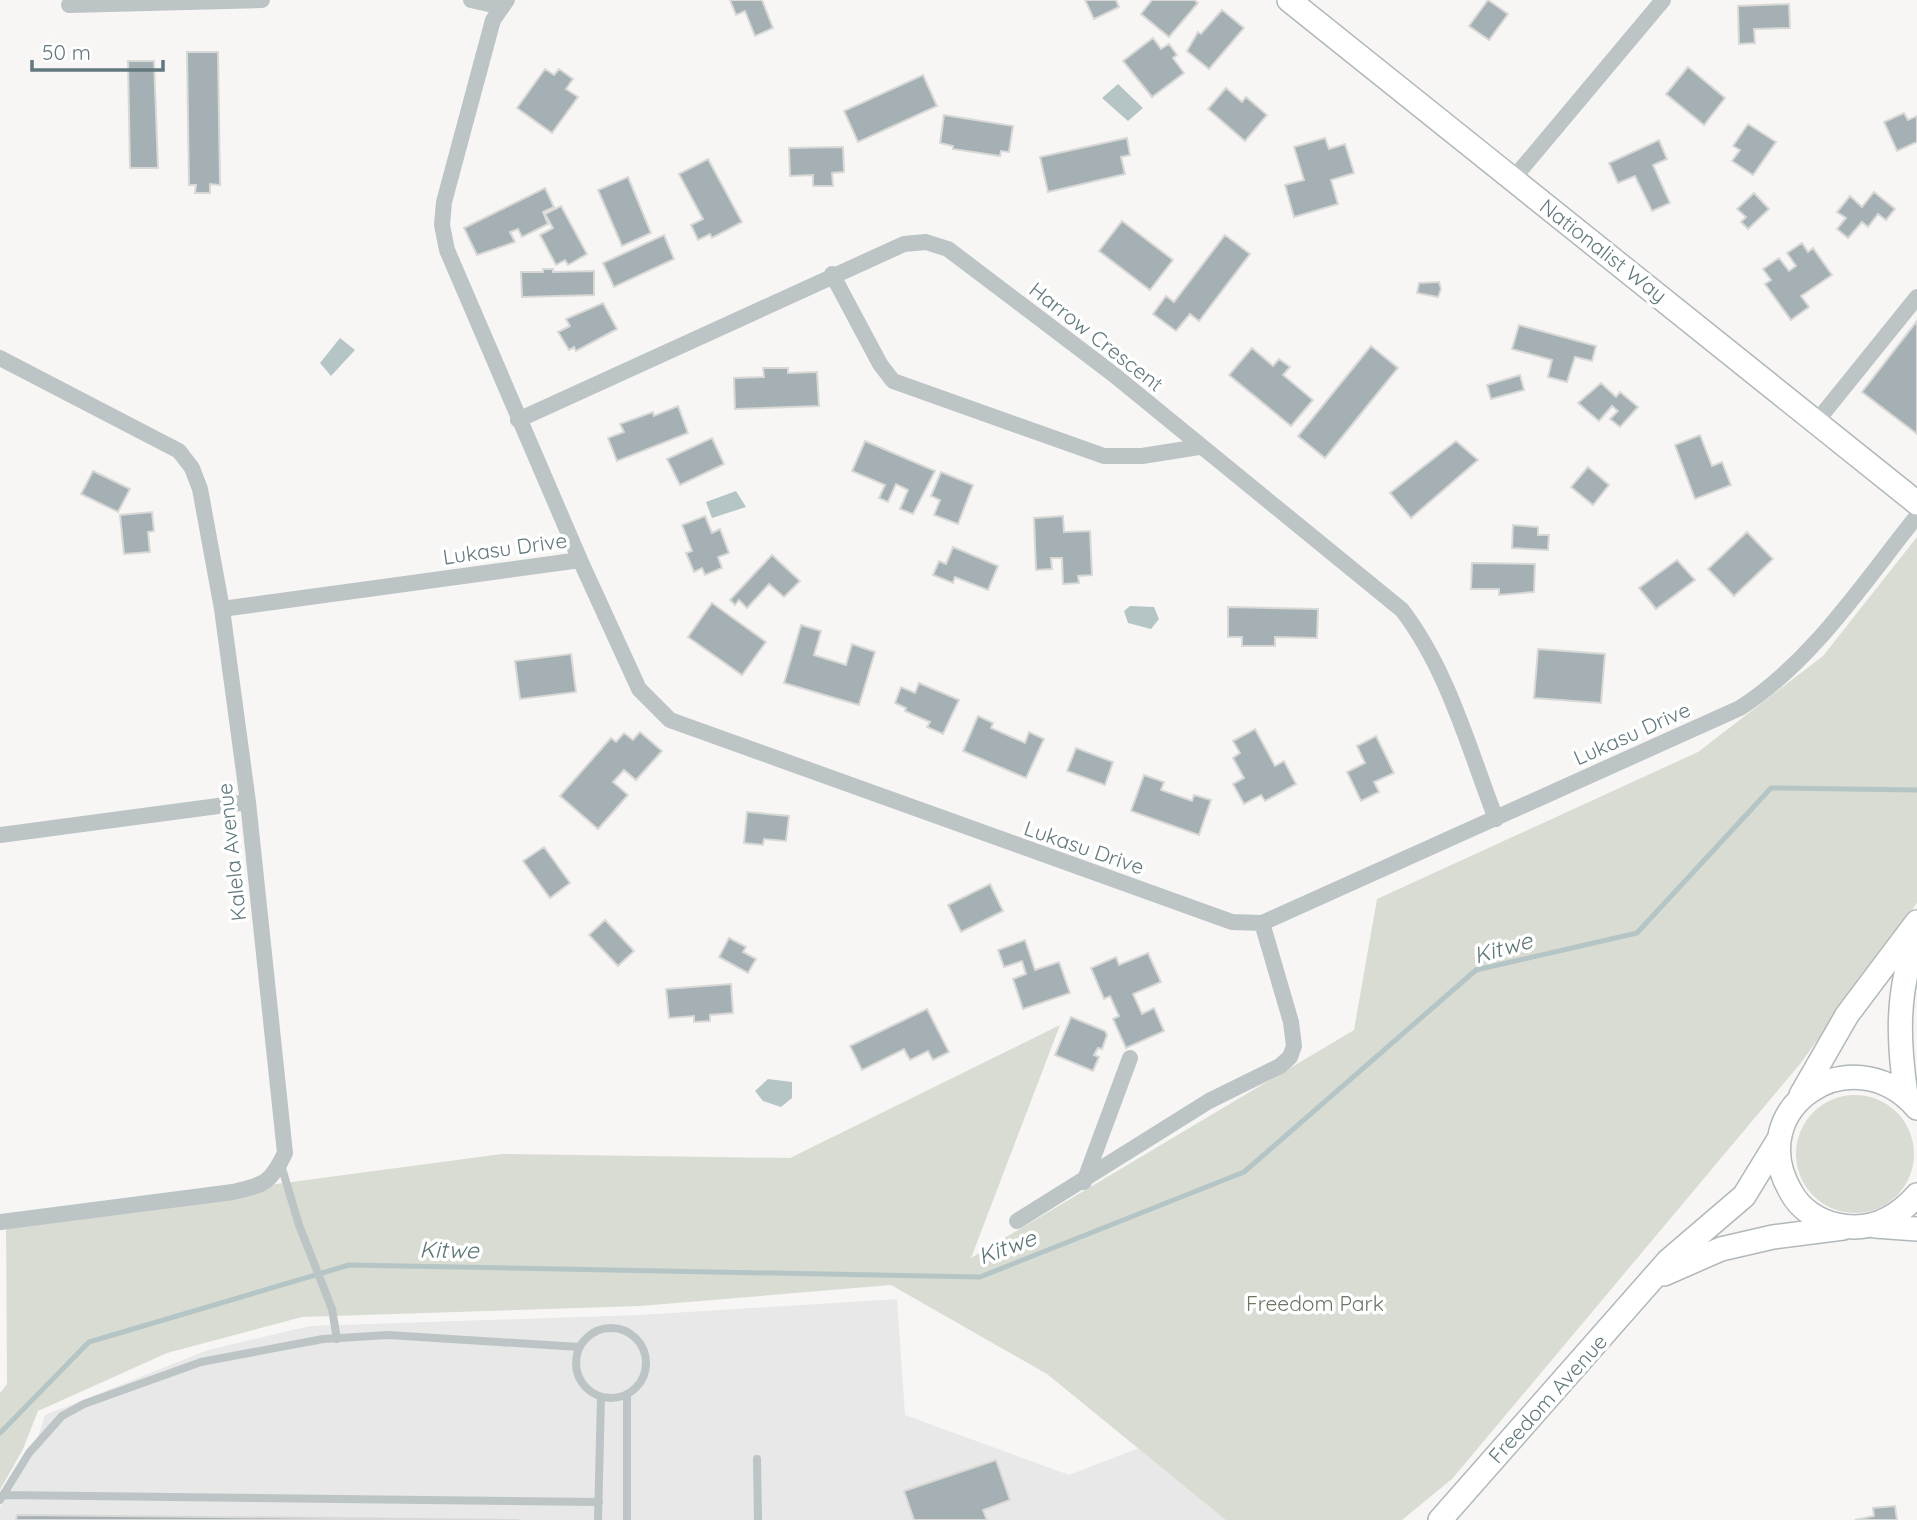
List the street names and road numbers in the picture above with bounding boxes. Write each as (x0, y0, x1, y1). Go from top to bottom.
street label: Nationalist Way (1535, 193, 1672, 308)
street label: Harrow Crescent (1024, 276, 1169, 397)
street label: Lukasu Drive (441, 526, 569, 570)
street label: Lukasu Drive (1569, 696, 1694, 770)
street label: Kalela Avenue (211, 782, 251, 922)
street label: Lukasu Drive (1021, 814, 1148, 880)
street label: Freedom Avenue (1482, 1328, 1612, 1468)

